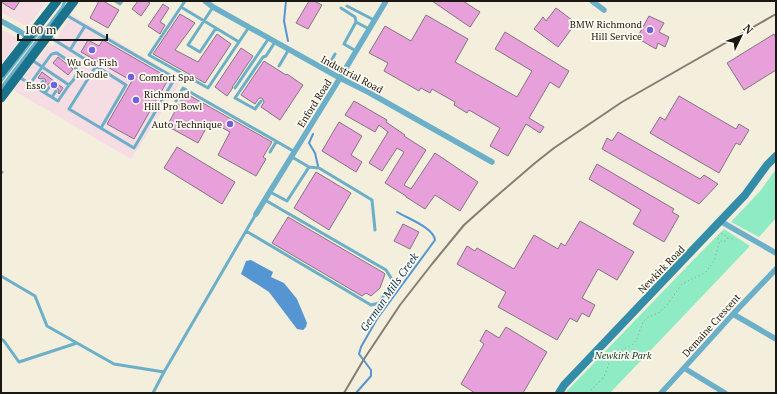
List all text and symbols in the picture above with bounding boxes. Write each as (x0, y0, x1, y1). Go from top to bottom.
scale bar (18, 16, 107, 42)
north arrow (721, 16, 761, 56)
place label: BMW Richmond Hill Service (570, 18, 642, 43)
text: N (740, 21, 757, 37)
text: 100 m (24, 22, 57, 37)
marker: BMW Richmond Hill Service (645, 25, 655, 35)
marker: Wu Gu Fish Noodle (87, 45, 97, 55)
street label: Industrial Road (318, 53, 385, 96)
place label: Wu Gu Fish Noodle (67, 56, 117, 81)
place label: Comfort Spa (139, 71, 194, 84)
marker: Comfort Spa (126, 72, 136, 82)
street label: Enford Road (294, 76, 335, 130)
place label: Esso (26, 79, 46, 92)
marker: Esso (49, 80, 59, 90)
place label: Richmond Hill Pro Bowl (144, 88, 202, 113)
marker: Richmond Hill Pro Bowl (131, 95, 141, 105)
place label: Auto Technique (151, 118, 222, 131)
marker: Auto Technique (225, 119, 235, 129)
street label: Newkirk Road (635, 242, 688, 296)
water label: German Mills Creek (357, 250, 422, 334)
street label: Demaine Crescent (679, 291, 743, 360)
park label: Newkirk Park (593, 349, 652, 362)

